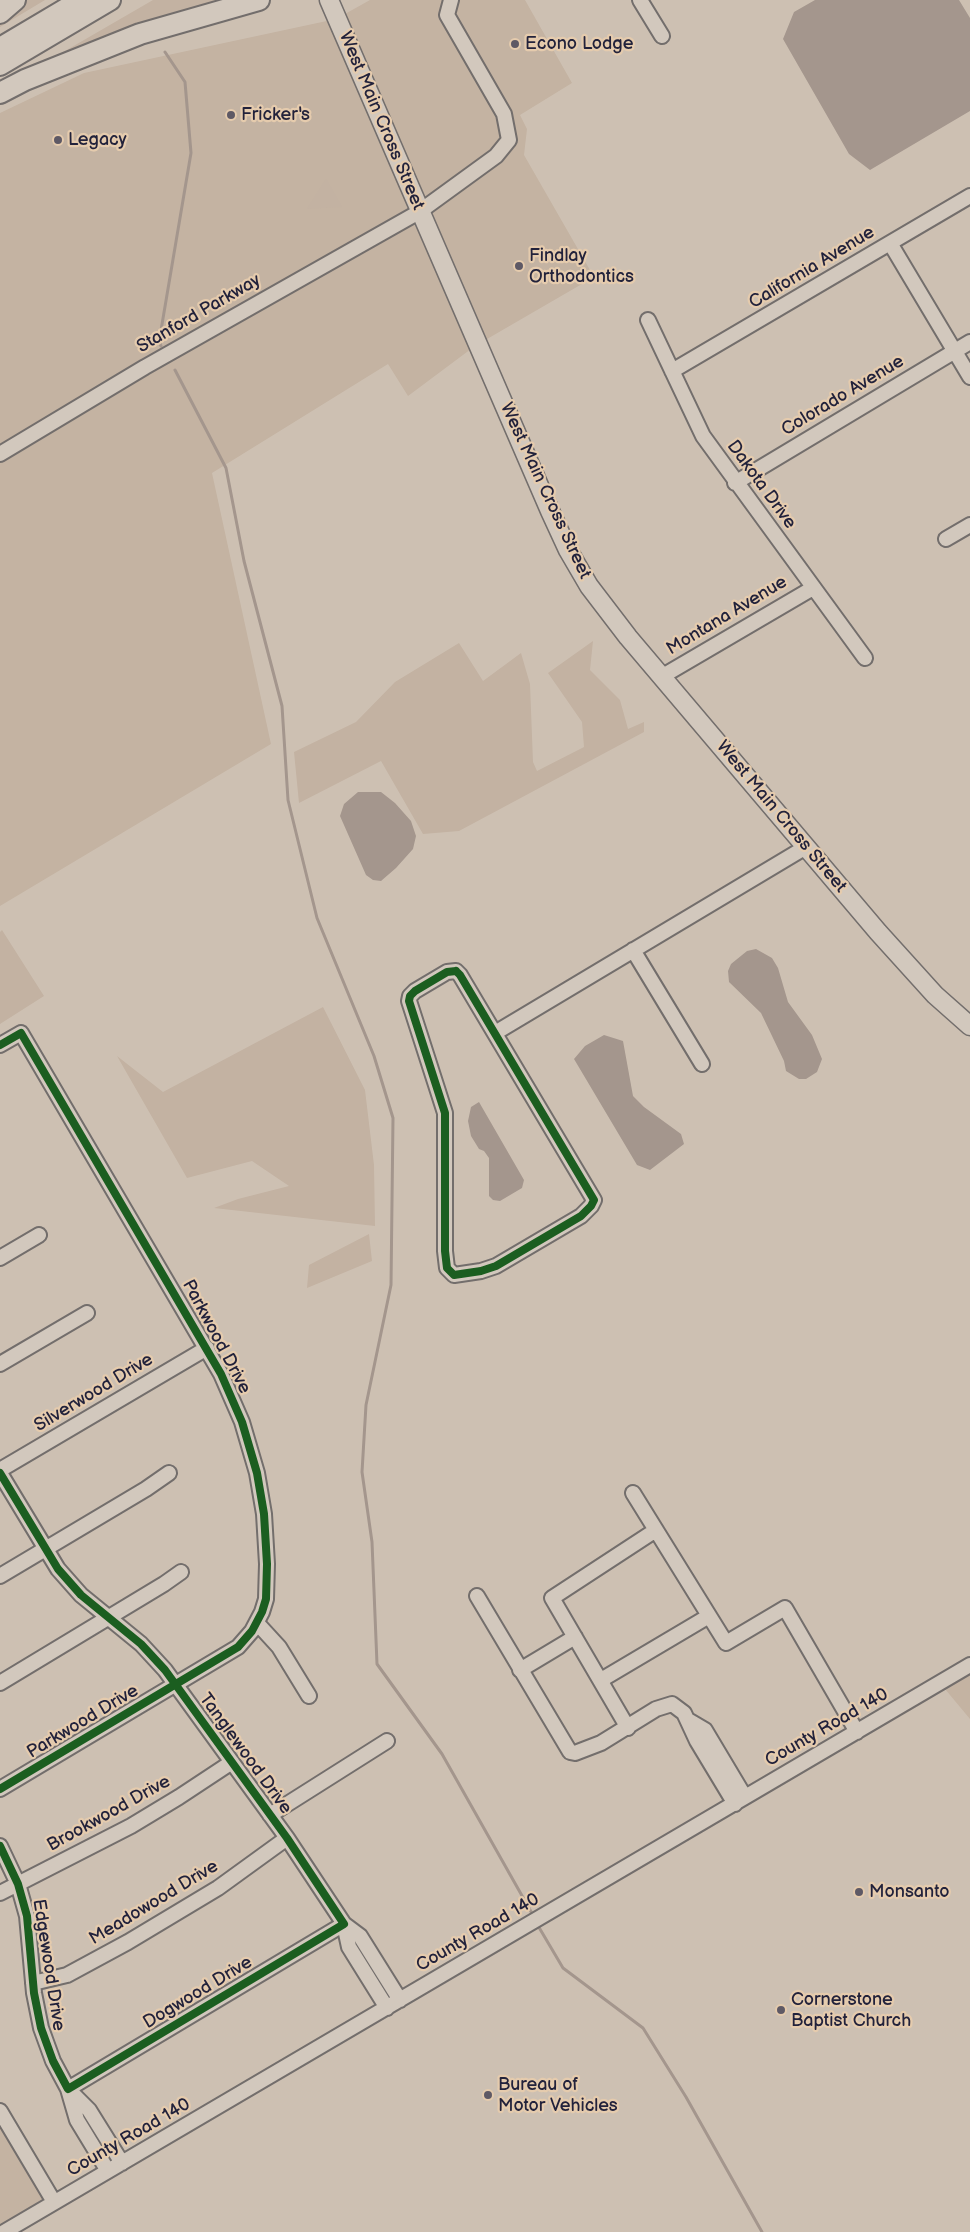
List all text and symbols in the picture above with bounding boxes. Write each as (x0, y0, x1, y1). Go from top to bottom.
street label: West Main Cross Street (334, 29, 428, 213)
place label: Econo Lodge (525, 33, 633, 55)
marker: Econo Lodge (509, 38, 521, 50)
place label: Fricker's (241, 104, 310, 126)
marker: Fricker's (225, 109, 237, 121)
place label: Legacy (68, 129, 127, 151)
marker: Legacy (52, 134, 64, 146)
street label: California Avenue (745, 222, 879, 314)
place label: Findlay Orthodontics (529, 245, 634, 288)
marker: Findlay Orthodontics (513, 260, 525, 272)
street label: Stanford Parkway (133, 270, 265, 358)
street label: Colorado Avenue (778, 351, 908, 441)
street label: West Main Cross Street (495, 400, 595, 582)
street label: Dakota Drive (722, 437, 800, 533)
street label: Montana Avenue (663, 572, 791, 660)
street label: West Main Cross Street (711, 737, 851, 897)
street label: Parkwood Drive (177, 1276, 255, 1398)
street label: Silverwood Drive (31, 1349, 157, 1437)
street label: Parkwood Drive (23, 1680, 143, 1764)
street label: County Road 140 (762, 1684, 892, 1772)
street label: Tanglewood Drive (194, 1689, 296, 1819)
street label: Brookwood Drive (44, 1771, 174, 1857)
street label: Meadowood Drive (86, 1856, 222, 1950)
place label: Monsanto (869, 1881, 949, 1903)
marker: Monsanto (853, 1886, 865, 1898)
street label: County Road 140 (413, 1889, 543, 1977)
street label: Edgewood Drive (27, 1898, 69, 2032)
street label: Dogwood Drive (140, 1952, 256, 2034)
place label: Cornerstone Baptist Church (791, 1989, 911, 2032)
marker: Cornerstone Baptist Church (775, 2004, 787, 2016)
place label: Bureau of Motor Vehicles (498, 2074, 618, 2116)
marker: Bureau of Motor Vehicles (482, 2089, 494, 2101)
street label: County Road 140 (64, 2094, 194, 2182)

